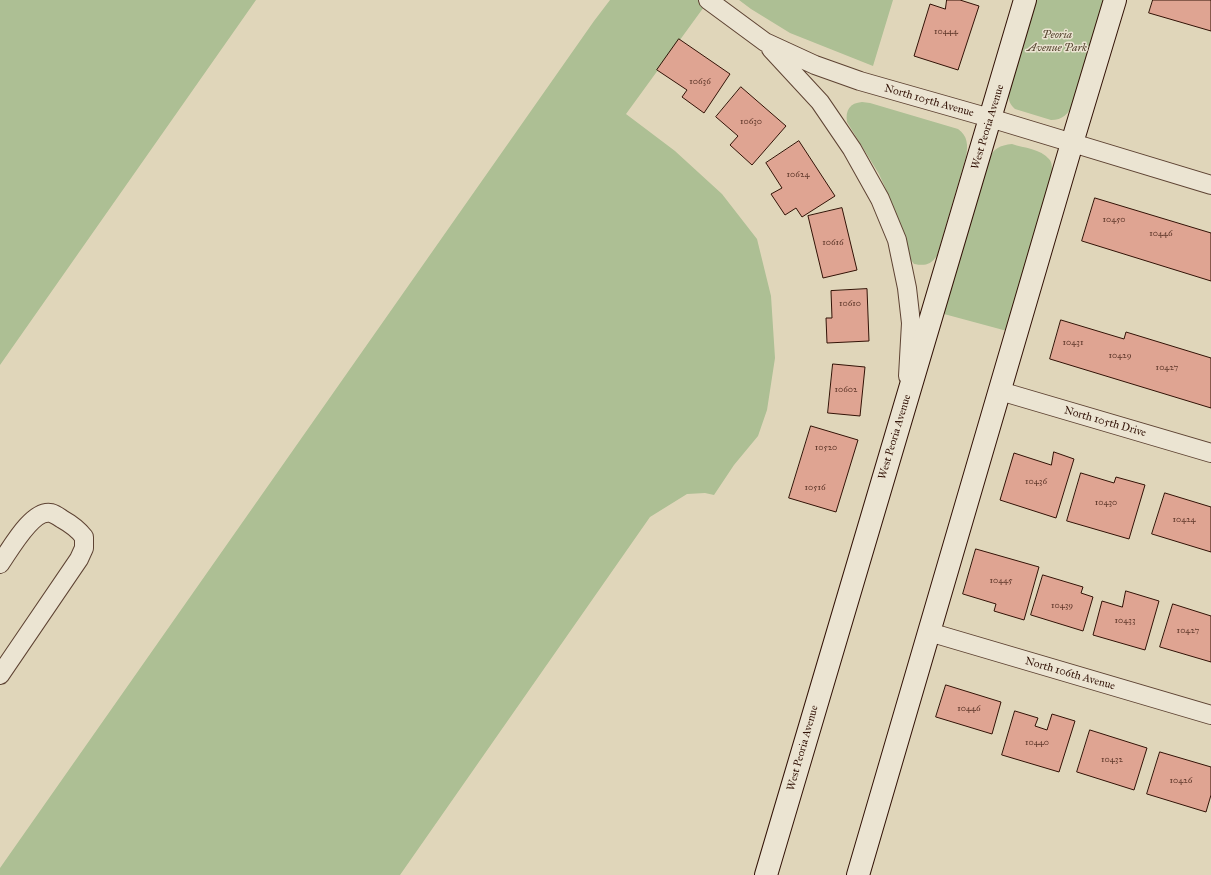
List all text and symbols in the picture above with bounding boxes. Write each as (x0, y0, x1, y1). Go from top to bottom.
house number: 10444 (934, 27, 958, 37)
park label: Peoria Avenue Park (1027, 28, 1087, 54)
house number: 10636 (689, 77, 711, 87)
street label: North 105th Avenue (883, 82, 975, 120)
street label: West Peoria Avenue (969, 83, 1007, 171)
house number: 10630 (740, 117, 762, 127)
house number: 10624 (787, 170, 809, 180)
house number: 10450 (1102, 215, 1126, 225)
house number: 10446 (1149, 229, 1173, 239)
house number: 10616 (822, 238, 844, 248)
house number: 10610 (839, 299, 861, 309)
house number: 10431 (1063, 338, 1083, 348)
house number: 10429 (1108, 351, 1132, 361)
house number: 10427 (1156, 363, 1178, 373)
house number: 10602 (834, 385, 858, 395)
street label: West Peoria Avenue (876, 393, 914, 481)
street label: North 105th Drive (1062, 404, 1148, 440)
house number: 10520 (815, 443, 837, 453)
house number: 10436 (1025, 477, 1047, 487)
house number: 10516 (804, 483, 826, 493)
house number: 10430 (1095, 498, 1117, 508)
house number: 10424 (1172, 515, 1196, 525)
house number: 10445 (990, 576, 1012, 586)
house number: 10439 (1051, 601, 1073, 611)
house number: 10433 (1115, 616, 1135, 626)
house number: 10427 (1177, 626, 1199, 636)
street label: North 106th Avenue (1023, 655, 1117, 693)
street label: West Peoria Avenue (784, 704, 822, 792)
house number: 10446 (957, 704, 981, 714)
house number: 10440 (1025, 738, 1049, 748)
house number: 10432 (1101, 755, 1123, 765)
house number: 10426 (1170, 776, 1192, 786)

